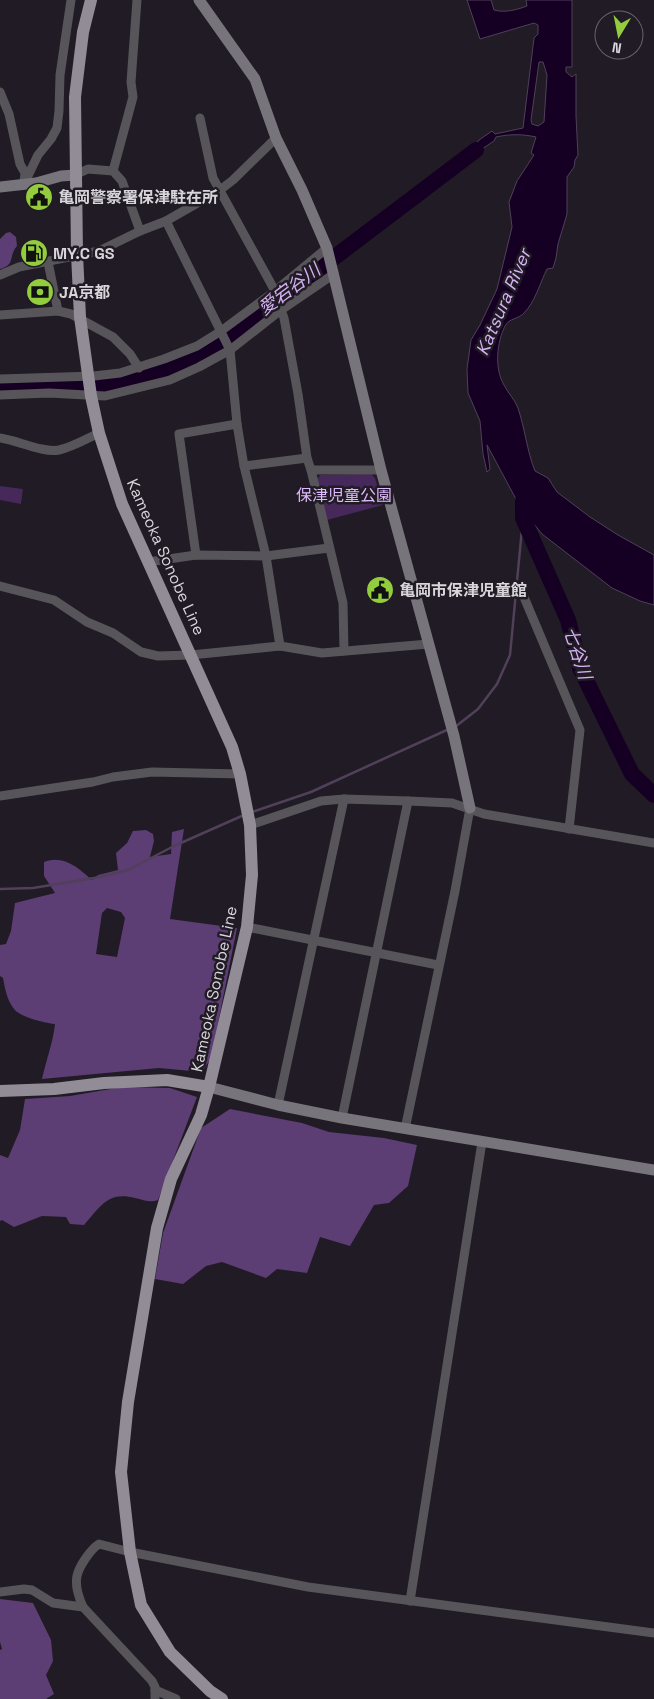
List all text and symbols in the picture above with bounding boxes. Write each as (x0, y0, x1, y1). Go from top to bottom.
north arrow (594, 10, 644, 60)
text: N (611, 38, 623, 57)
public building icon: 亀岡警察署保津駐在所 (24, 182, 54, 212)
place label: 亀岡警察署保津駐在所 (58, 187, 218, 208)
fuel station icon: MY.C GS (19, 238, 49, 268)
place label: MY.C GS (53, 243, 115, 264)
water label: Katsura River (470, 243, 537, 359)
water label: 愛宕谷川 (253, 257, 326, 320)
bank icon: JA京都 (25, 277, 55, 307)
place label: JA京都 (59, 282, 110, 303)
street label: Kameoka Sonobe Line (122, 476, 210, 638)
park label: 保津児童公園 (296, 485, 392, 506)
public building icon: 亀岡市保津児童館 (365, 575, 395, 605)
place label: 亀岡市保津児童館 (399, 580, 527, 601)
water label: 七谷川 (559, 624, 598, 684)
street label: Kameoka Sonobe Line (186, 904, 242, 1074)

